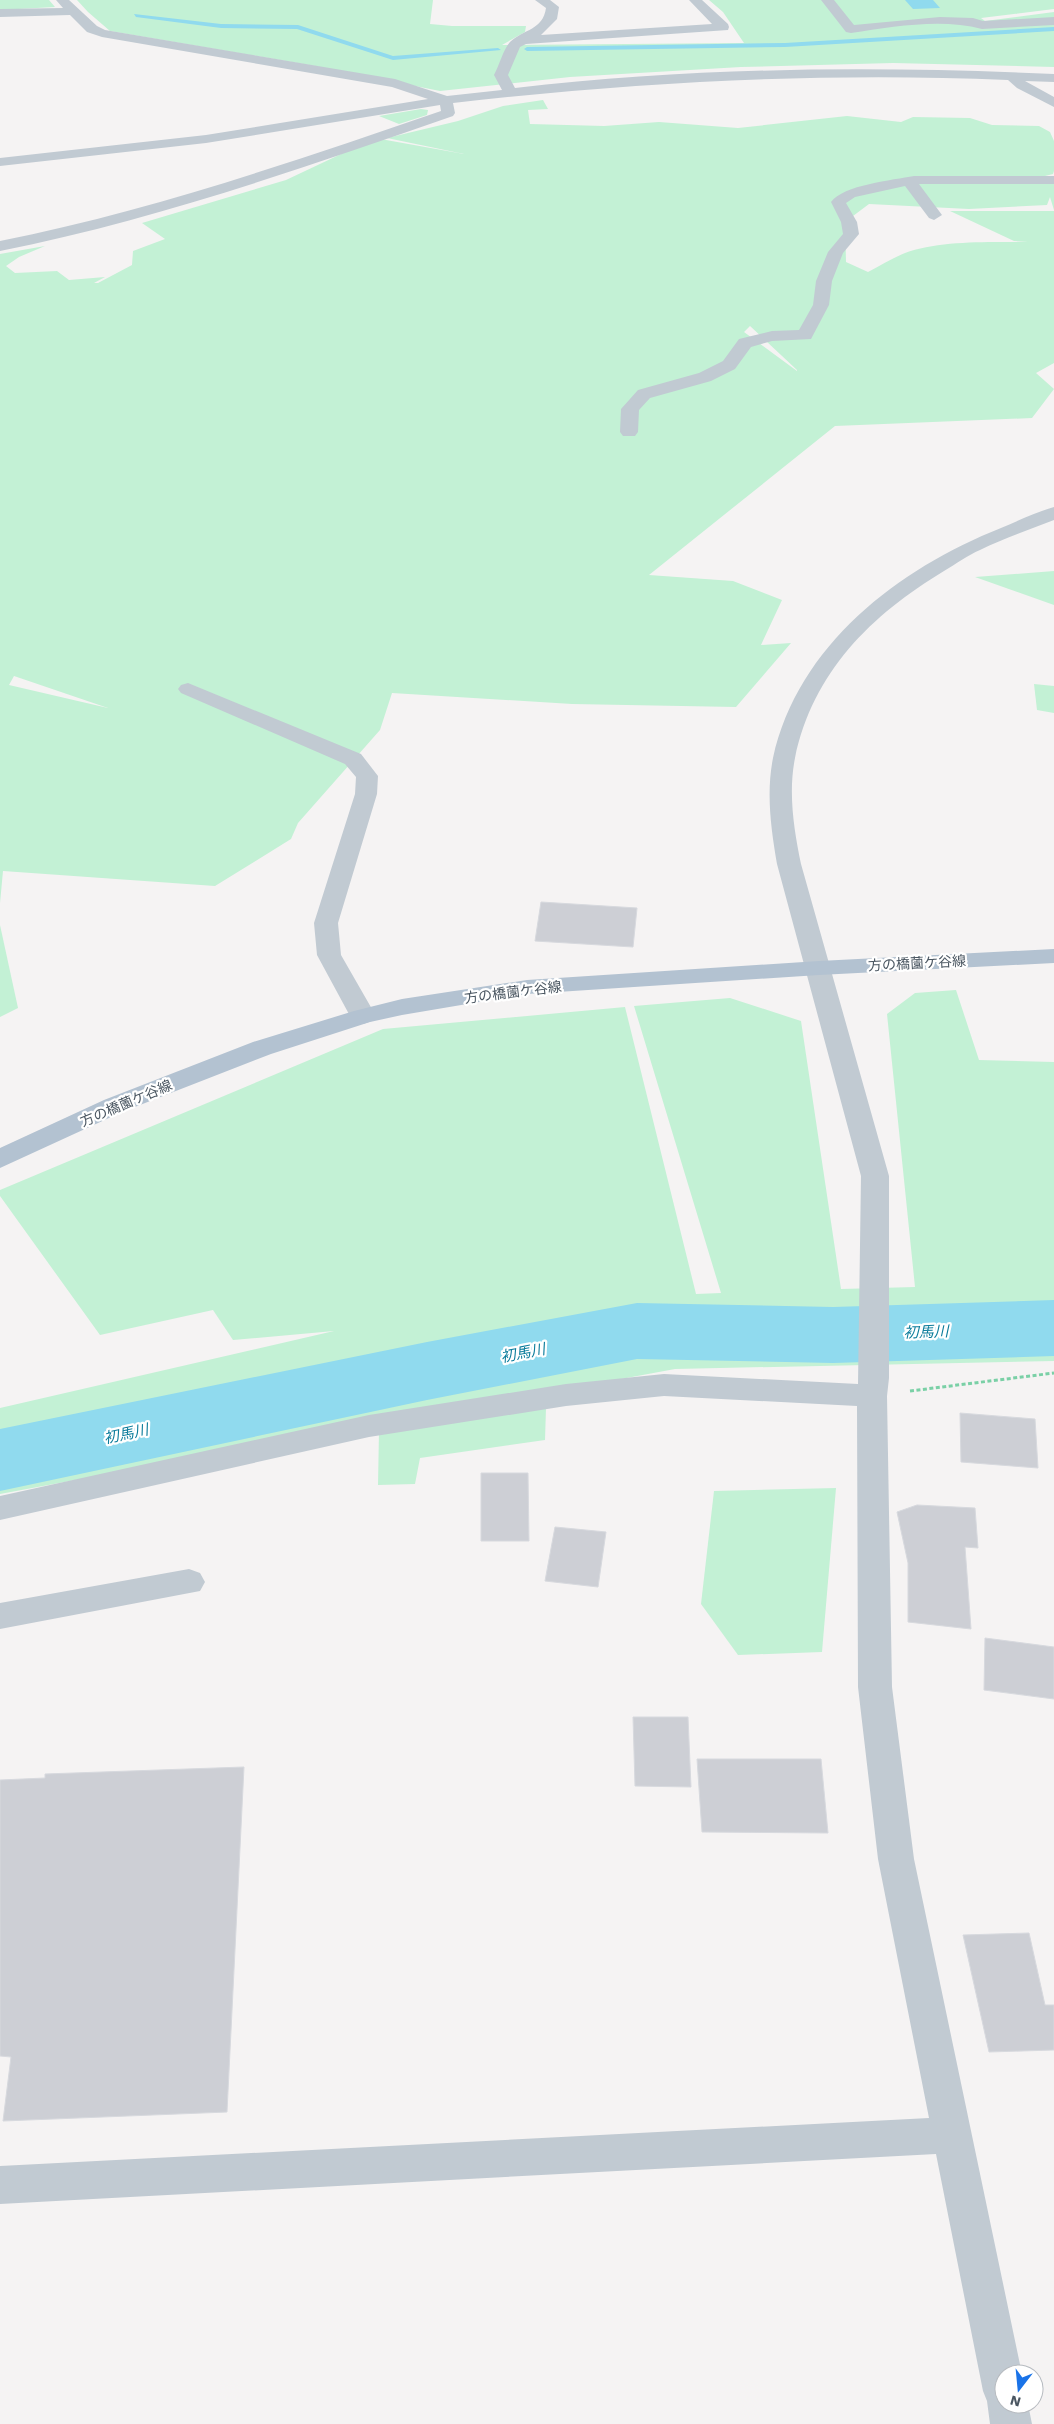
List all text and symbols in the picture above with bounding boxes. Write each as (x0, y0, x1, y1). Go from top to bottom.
street label: 方の橋薗ケ谷線 (868, 952, 966, 974)
street label: 方の橋薗ケ谷線 (463, 978, 563, 1006)
street label: 方の橋薗ケ谷線 (78, 1076, 174, 1130)
water label: 初馬川 (903, 1322, 951, 1342)
water label: 初馬川 (499, 1339, 549, 1366)
water label: 初馬川 (102, 1420, 152, 1447)
north arrow (994, 2364, 1044, 2414)
text: N (1008, 2392, 1023, 2411)

